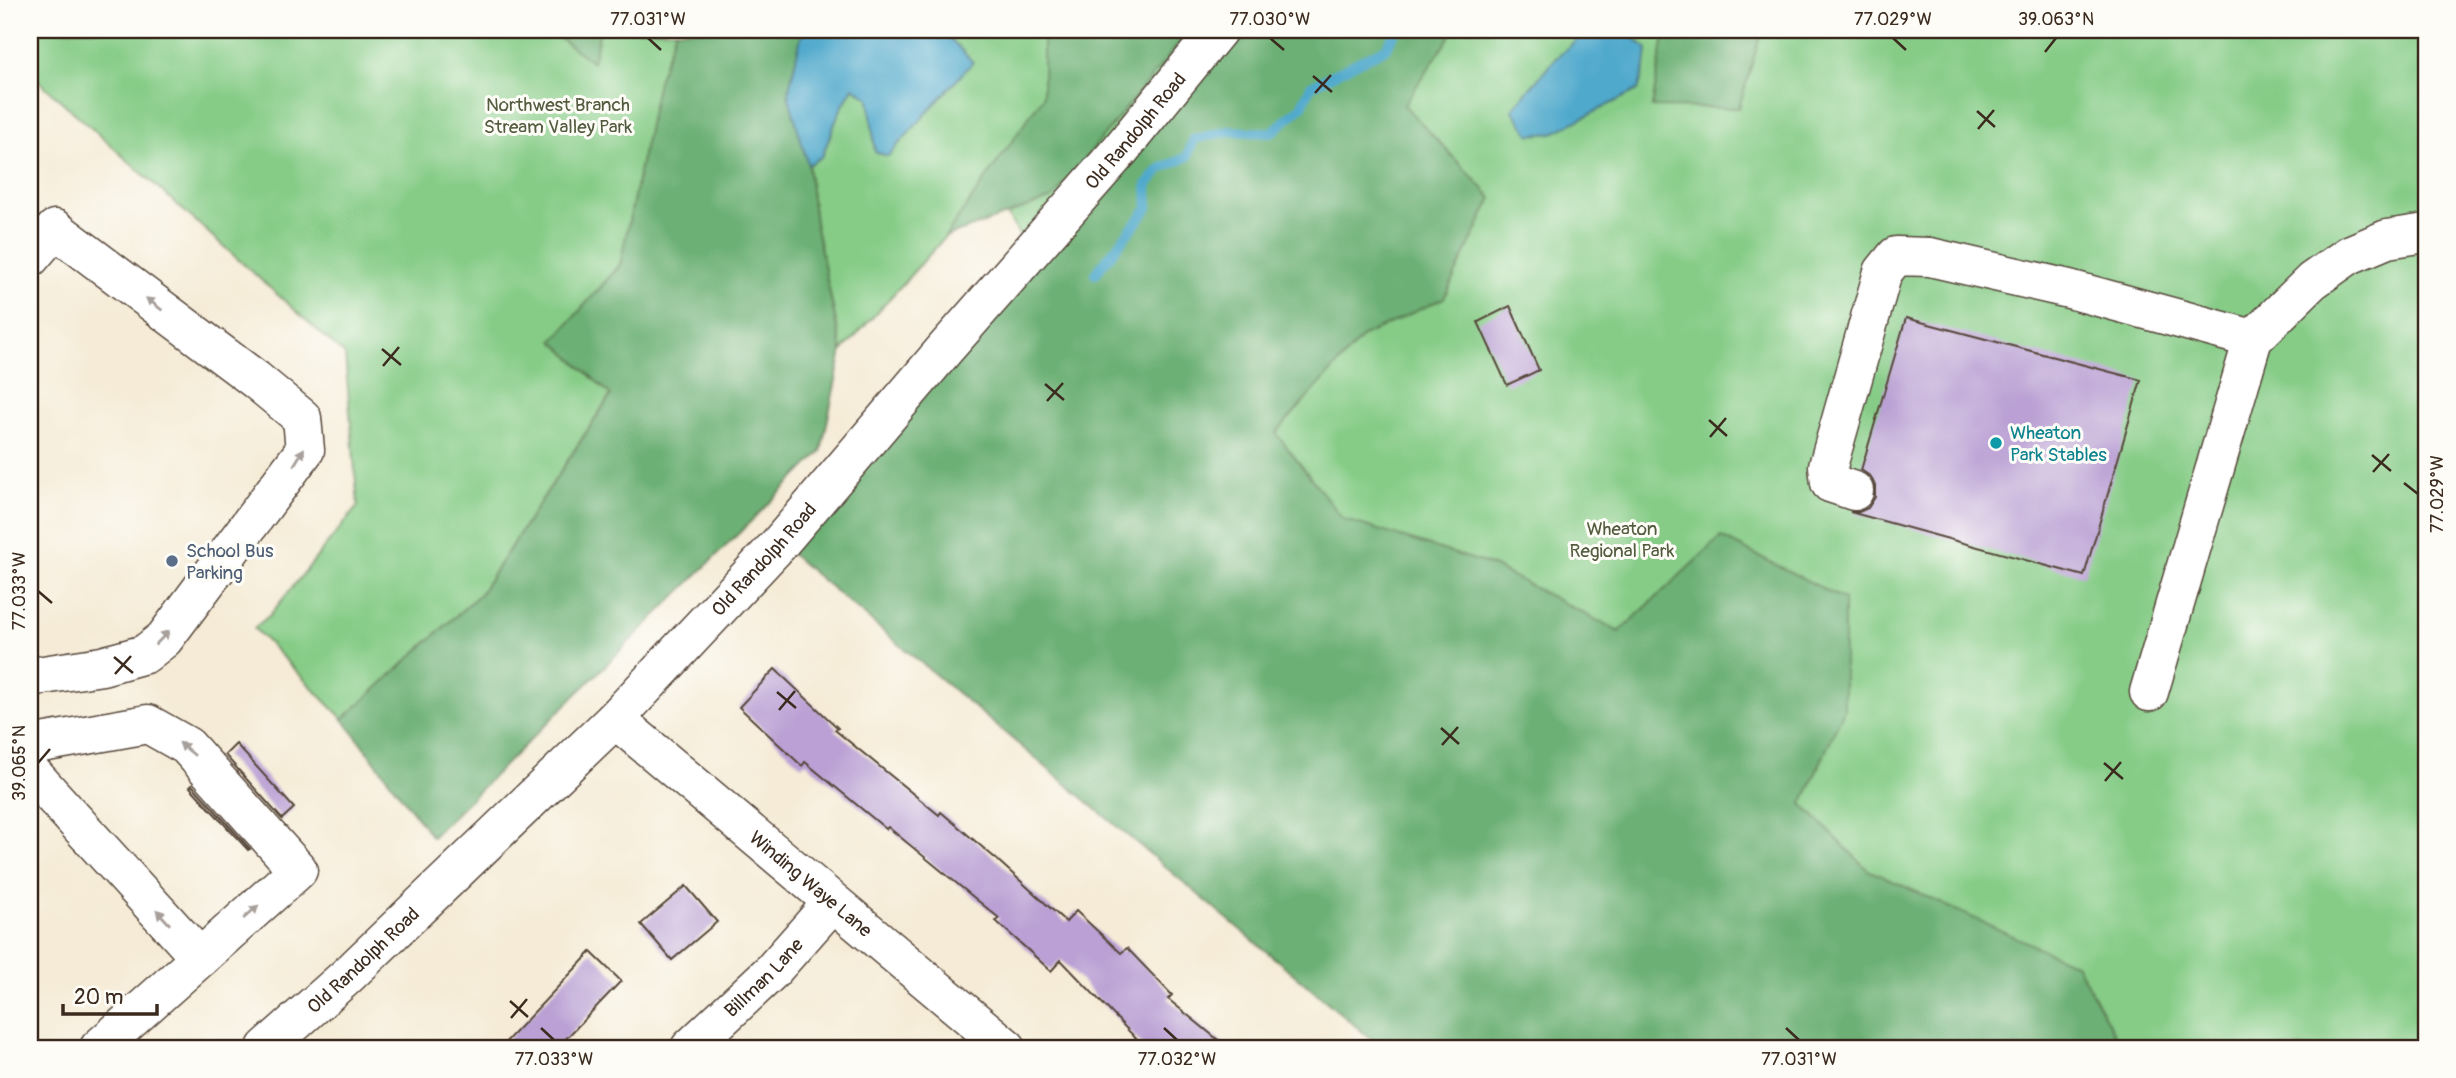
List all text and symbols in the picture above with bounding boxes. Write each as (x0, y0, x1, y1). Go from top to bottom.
text: 77.031°W (610, 8, 686, 31)
text: 77.030°W (1230, 8, 1310, 31)
text: 77.029°W (1854, 8, 1932, 31)
text: 39.063°N (2018, 8, 2094, 31)
street label: Old Randolph Road (1080, 68, 1191, 195)
park label: Northwest Branch Stream Valley Park (484, 93, 632, 139)
one-way arrow (145, 297, 163, 311)
place label: Wheaton Park Stables (2010, 421, 2107, 467)
marker: Wheaton Park Stables (1988, 435, 2004, 451)
one-way arrow (292, 447, 305, 467)
text: 77.029°W (2426, 455, 2449, 533)
street label: Old Randolph Road (707, 498, 822, 622)
park label: Wheaton Regional Park (1570, 517, 1674, 563)
place label: School Bus Parking (186, 539, 274, 585)
text: 77.033°W (8, 552, 31, 630)
marker: School Bus Parking (164, 553, 180, 569)
one-way arrow (154, 630, 170, 647)
text: 39.065°N (8, 725, 31, 801)
one-way arrow (178, 741, 196, 757)
street label: Winding Waye Lane (744, 826, 877, 943)
street label: Old Randolph Road (302, 902, 425, 1019)
one-way arrow (242, 904, 260, 920)
one-way arrow (155, 908, 171, 926)
street label: Billman Lane (720, 933, 809, 1023)
scale bar (63, 973, 158, 1017)
text: 20 m (74, 984, 123, 1011)
text: 77.033°W (515, 1048, 593, 1071)
text: 77.032°W (1138, 1048, 1216, 1071)
text: 77.031°W (1761, 1048, 1837, 1071)

